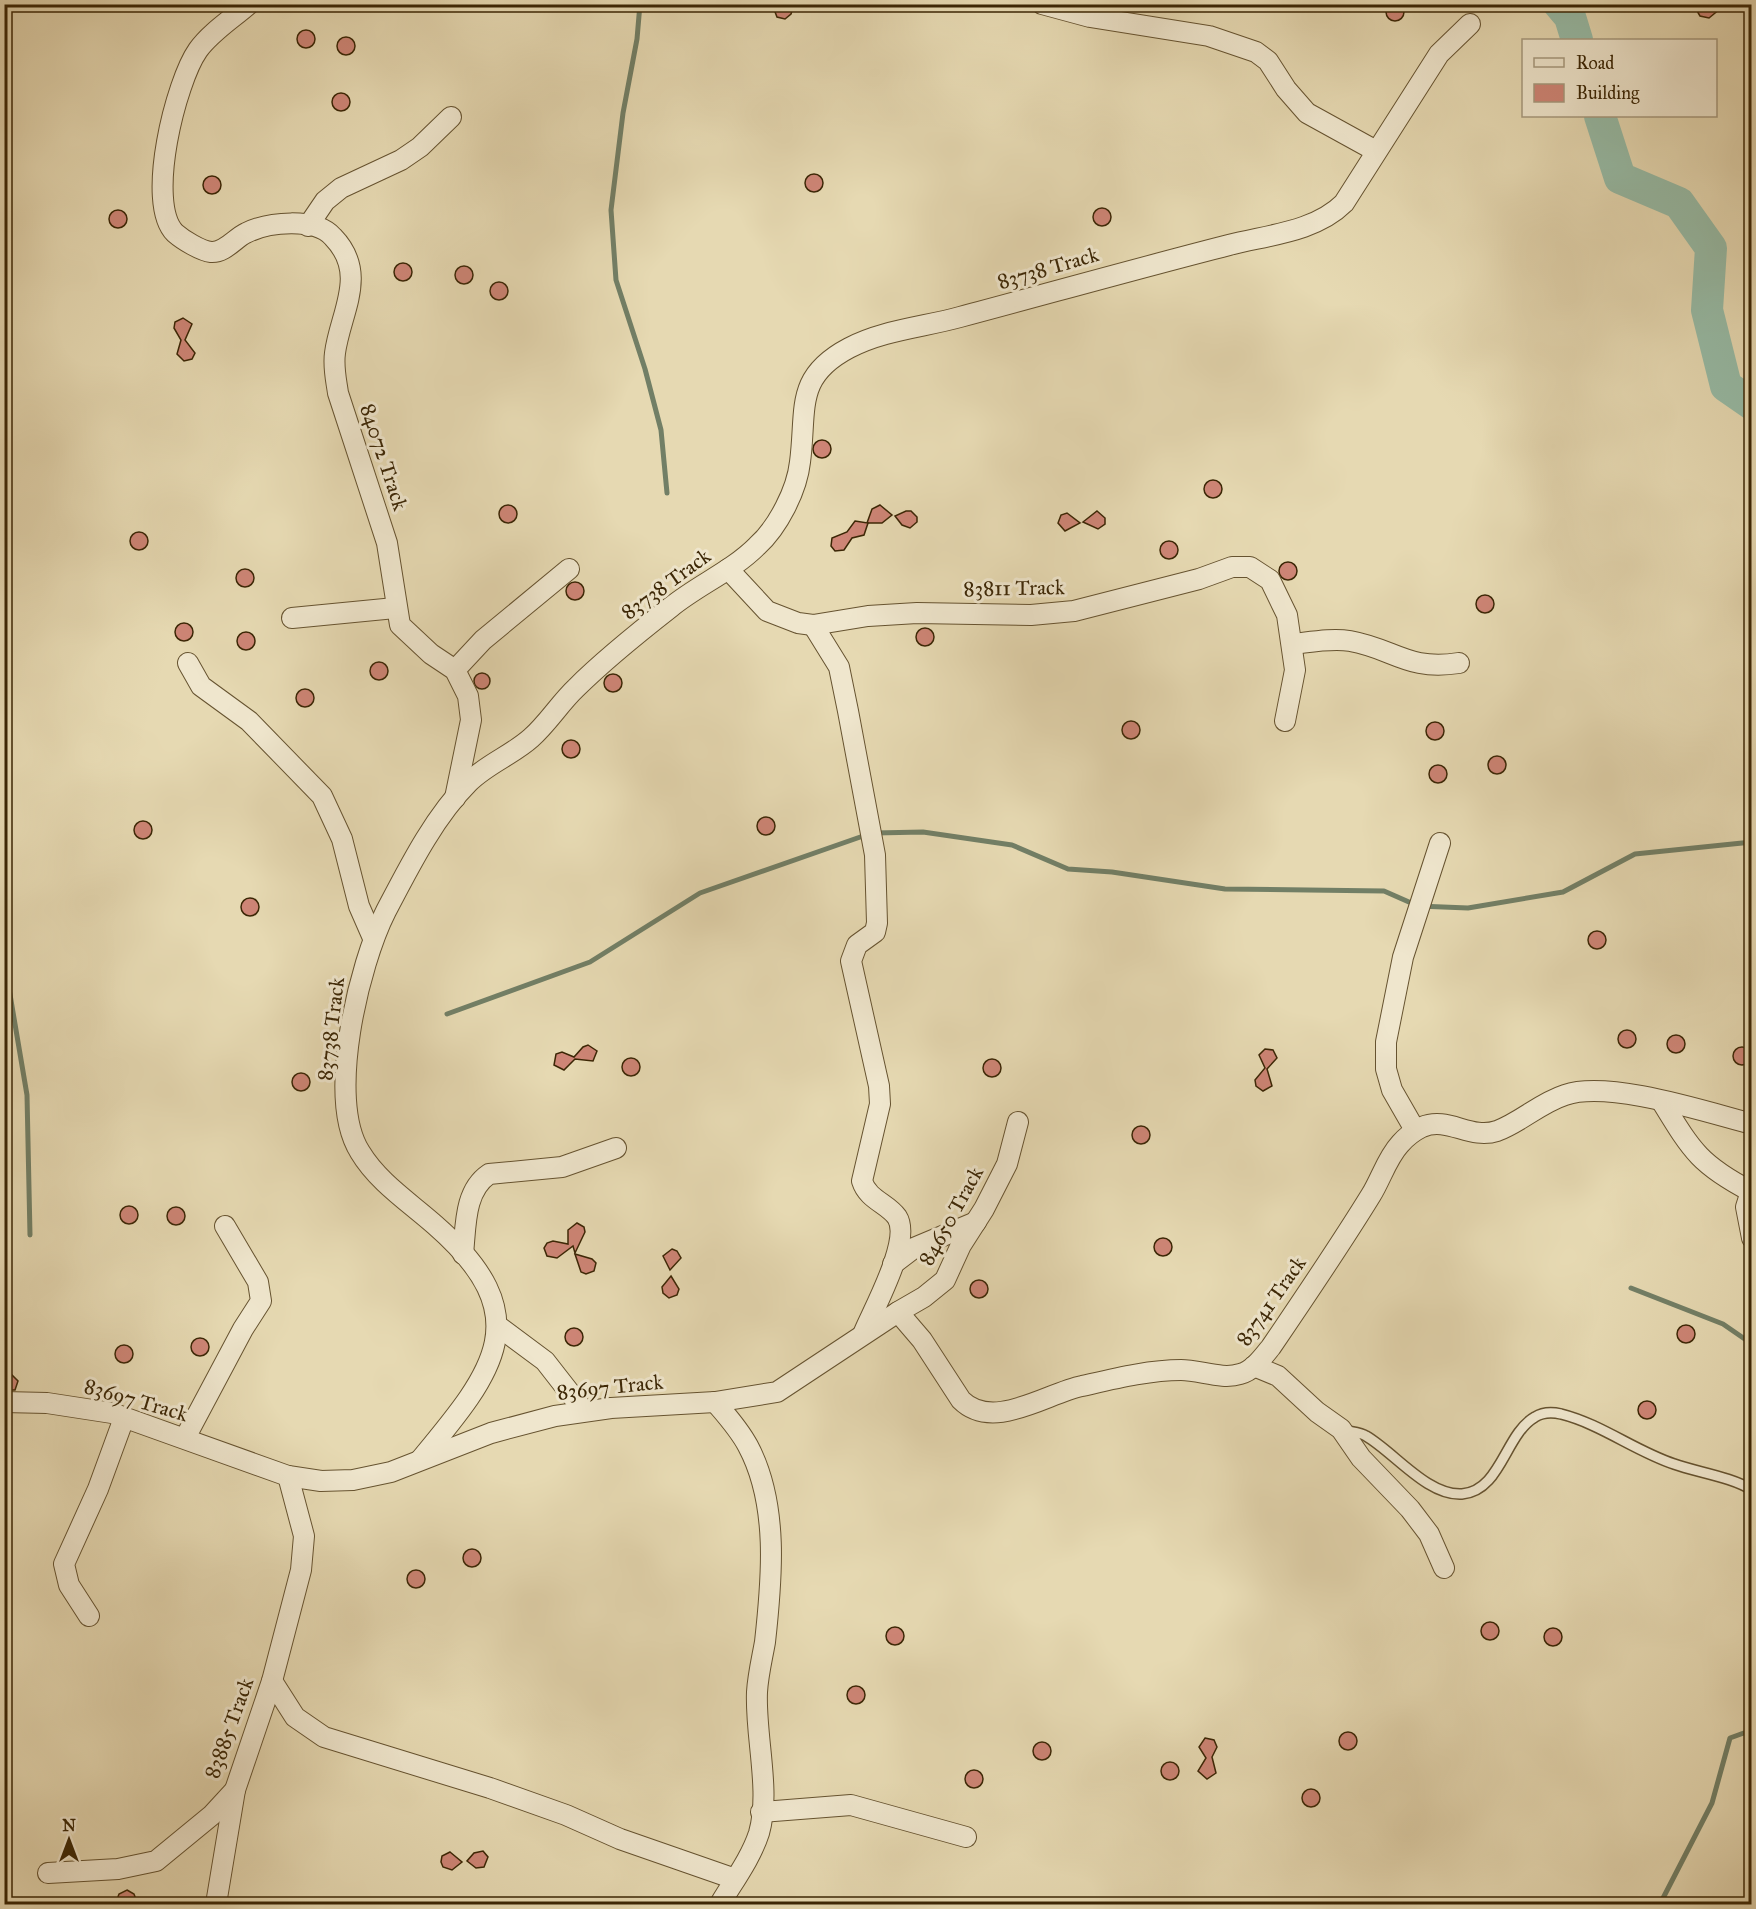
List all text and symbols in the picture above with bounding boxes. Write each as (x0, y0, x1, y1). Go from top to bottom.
legend (1522, 39, 1717, 117)
text: Road (1576, 52, 1614, 74)
text: Building (1576, 82, 1640, 105)
street label: 83738 Track (994, 241, 1102, 295)
street label: 84072 Track (355, 400, 413, 514)
street label: 83738 Track (616, 543, 716, 625)
street label: 83811 Track (963, 574, 1065, 602)
street label: 83738 Track (312, 976, 350, 1082)
street label: 84650 Track (913, 1162, 989, 1270)
street label: 83741 Track (1231, 1251, 1312, 1351)
street label: 83697 Track (556, 1368, 665, 1405)
street label: 83697 Track (81, 1373, 191, 1427)
street label: 83885 Track (199, 1674, 259, 1782)
north arrow (39, 1810, 99, 1870)
text: N (62, 1816, 76, 1835)

